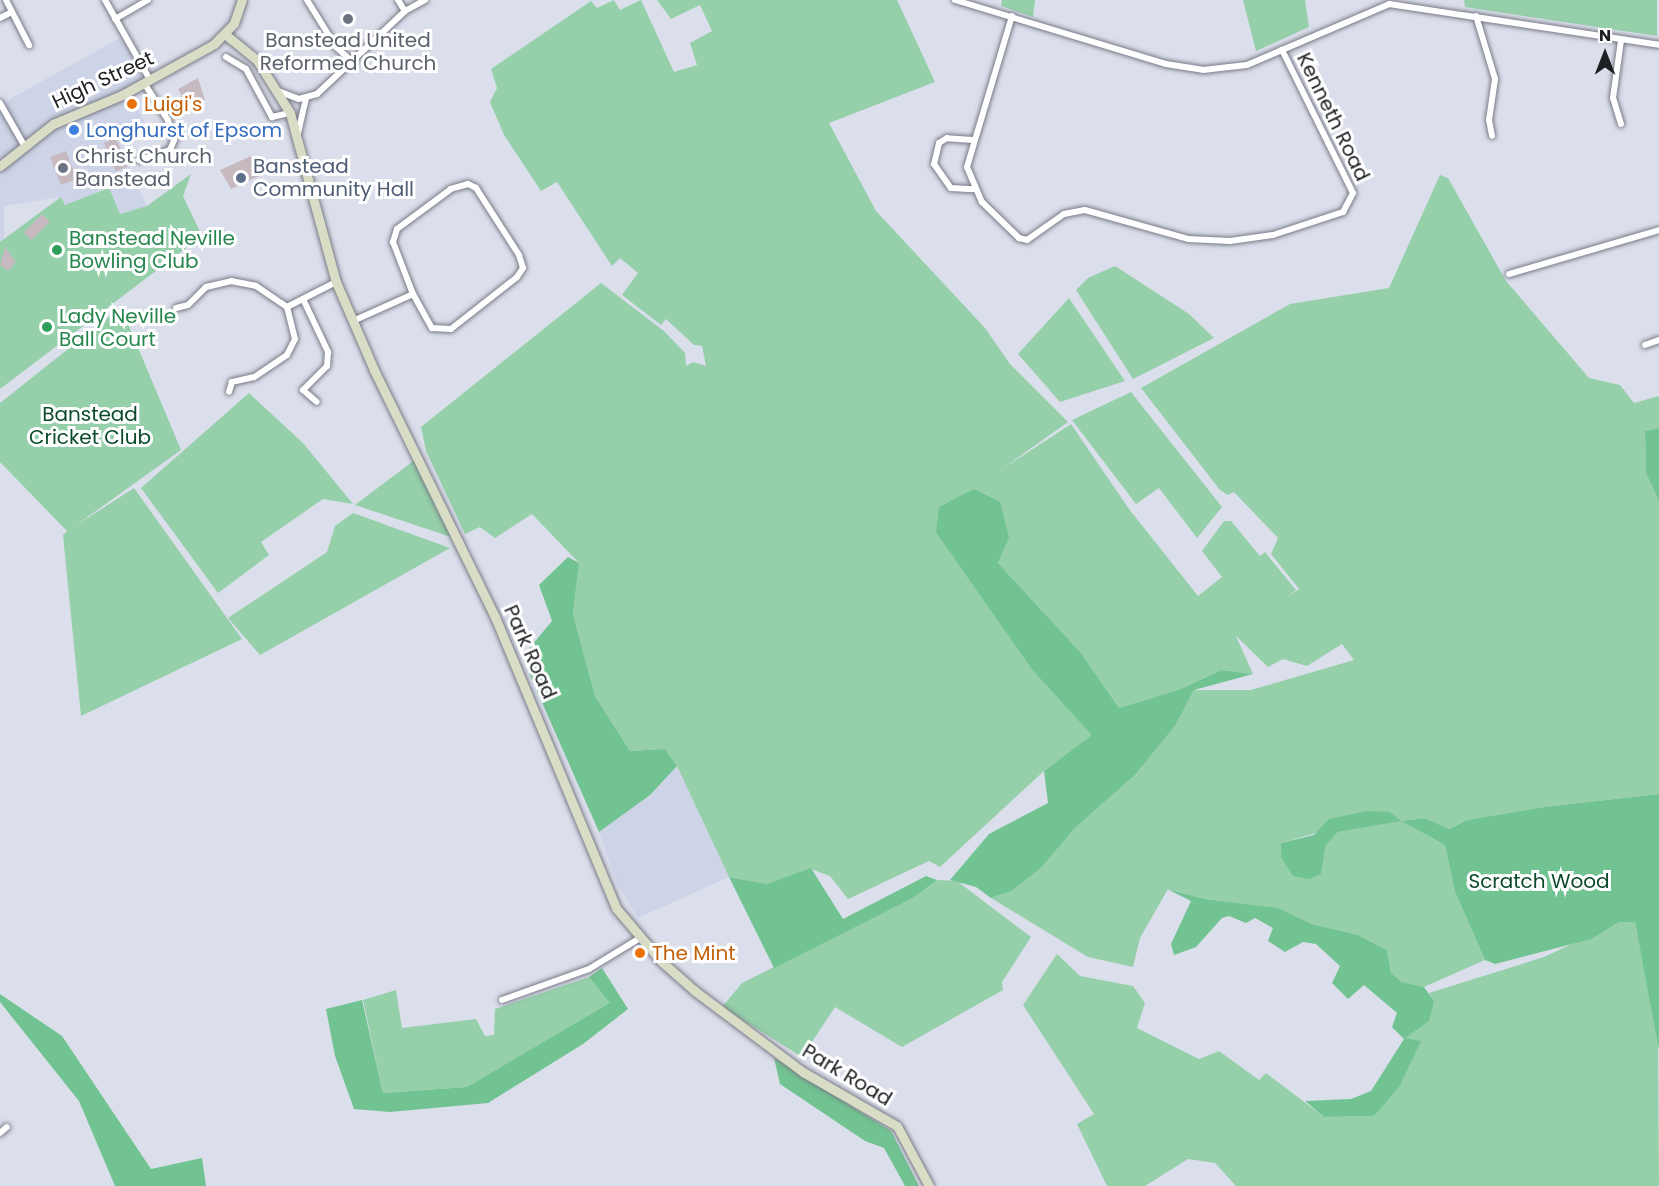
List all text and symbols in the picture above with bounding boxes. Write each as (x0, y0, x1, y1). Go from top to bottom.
marker: Banstead United Reformed Church (341, 12, 355, 26)
north arrow (1575, 24, 1635, 84)
text: N (1599, 24, 1611, 47)
place label: Banstead United Reformed Church (260, 28, 436, 75)
street label: High Street (49, 46, 157, 114)
street label: Kenneth Road (1292, 49, 1374, 185)
place label: Luigi's (144, 92, 202, 116)
marker: Luigi's (125, 97, 139, 111)
place label: Longhurst of Epsom (86, 118, 282, 142)
marker: Longhurst of Epsom (67, 123, 81, 137)
place label: Christ Church Banstead (75, 144, 212, 191)
place label: Banstead Community Hall (253, 154, 414, 201)
marker: Christ Church Banstead (56, 161, 70, 175)
marker: Banstead Community Hall (234, 171, 248, 185)
place label: Banstead Neville Bowling Club (69, 226, 235, 273)
marker: Banstead Neville Bowling Club (50, 243, 64, 257)
place label: Lady Neville Ball Court (59, 304, 176, 351)
marker: Lady Neville Ball Court (40, 320, 54, 334)
park label: Banstead Cricket Club (29, 402, 151, 449)
street label: Park Road (499, 601, 561, 703)
park label: Scratch Wood (1468, 869, 1610, 893)
place label: The Mint (652, 941, 736, 965)
marker: The Mint (633, 946, 647, 960)
street label: Park Road (798, 1039, 896, 1111)

